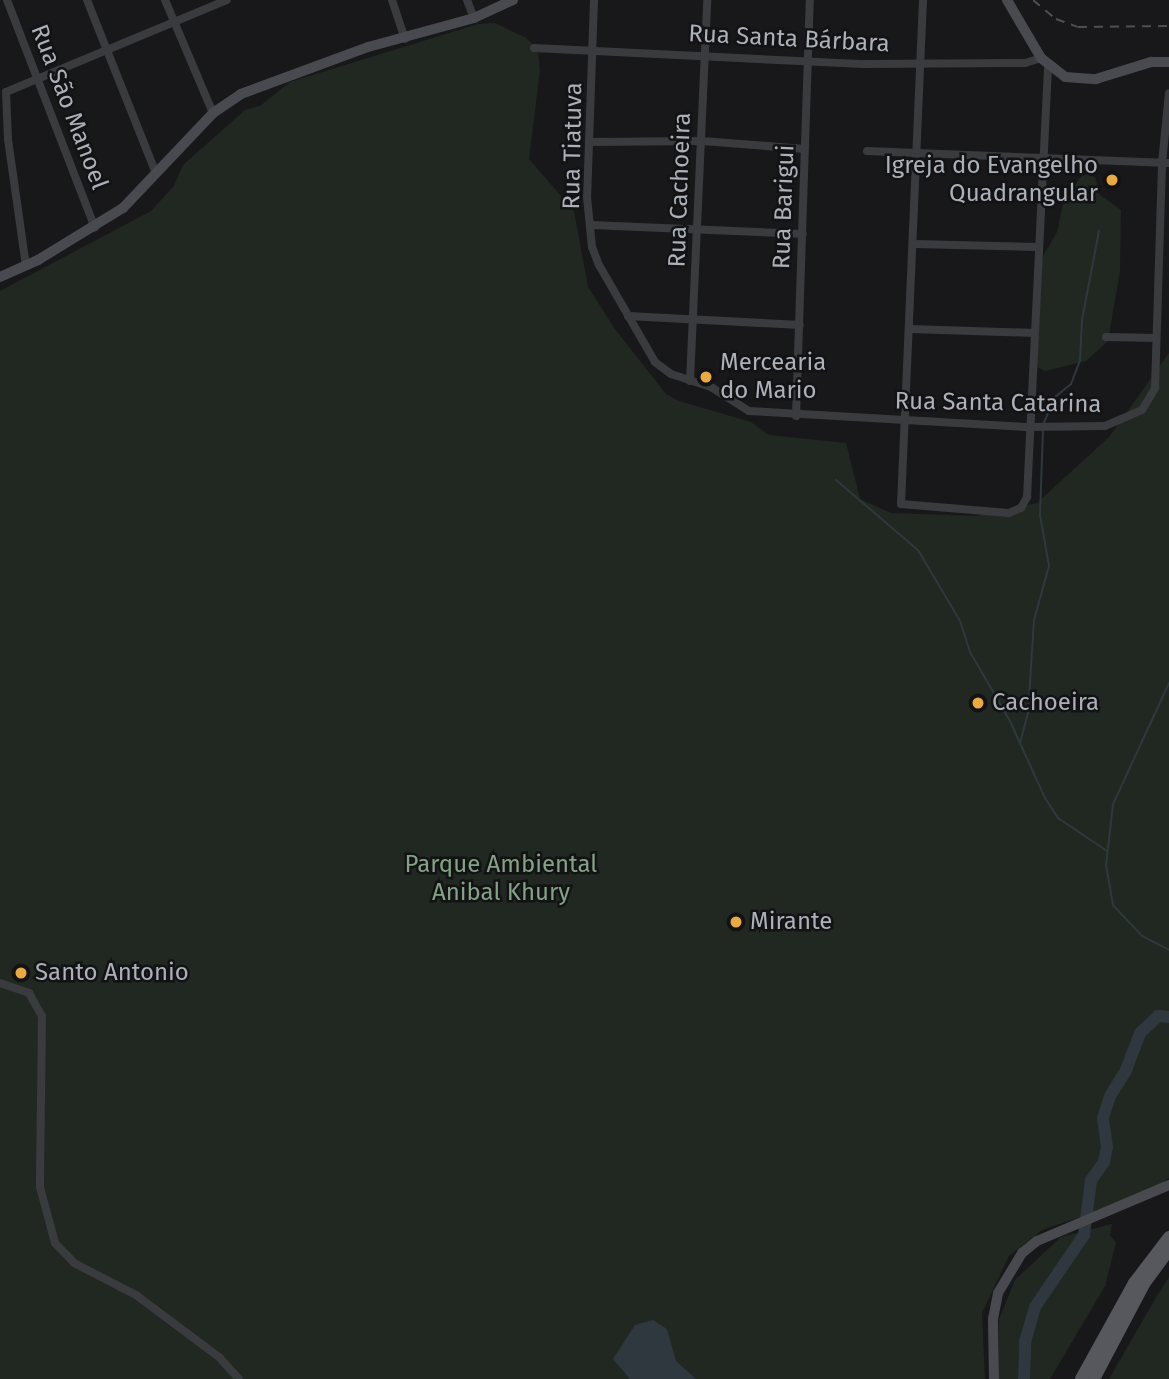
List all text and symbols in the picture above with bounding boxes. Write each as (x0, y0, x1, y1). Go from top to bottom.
street label: Rua Santa Bárbara (688, 19, 890, 59)
street label: Rua São Manoel (24, 20, 114, 194)
street label: Rua Tiatuva (557, 82, 589, 210)
street label: Rua Cachoeira (663, 112, 697, 268)
street label: Rua Barigui (767, 144, 801, 270)
place label: Igreja do Evangelho Quadrangular (885, 152, 1098, 208)
marker: Igreja do Evangelho Quadrangular (1104, 172, 1120, 188)
place label: Mercearia do Mario (720, 349, 826, 405)
marker: Mercearia do Mario (698, 369, 714, 385)
street label: Rua Santa Catarina (894, 387, 1102, 419)
place label: Cachoeira (992, 689, 1099, 717)
marker: Cachoeira (970, 695, 986, 711)
park label: Parque Ambiental Anibal Khury (405, 851, 597, 907)
place label: Mirante (750, 908, 832, 936)
marker: Mirante (728, 914, 744, 930)
place label: Santo Antonio (35, 959, 189, 987)
marker: Santo Antonio (13, 965, 29, 981)

